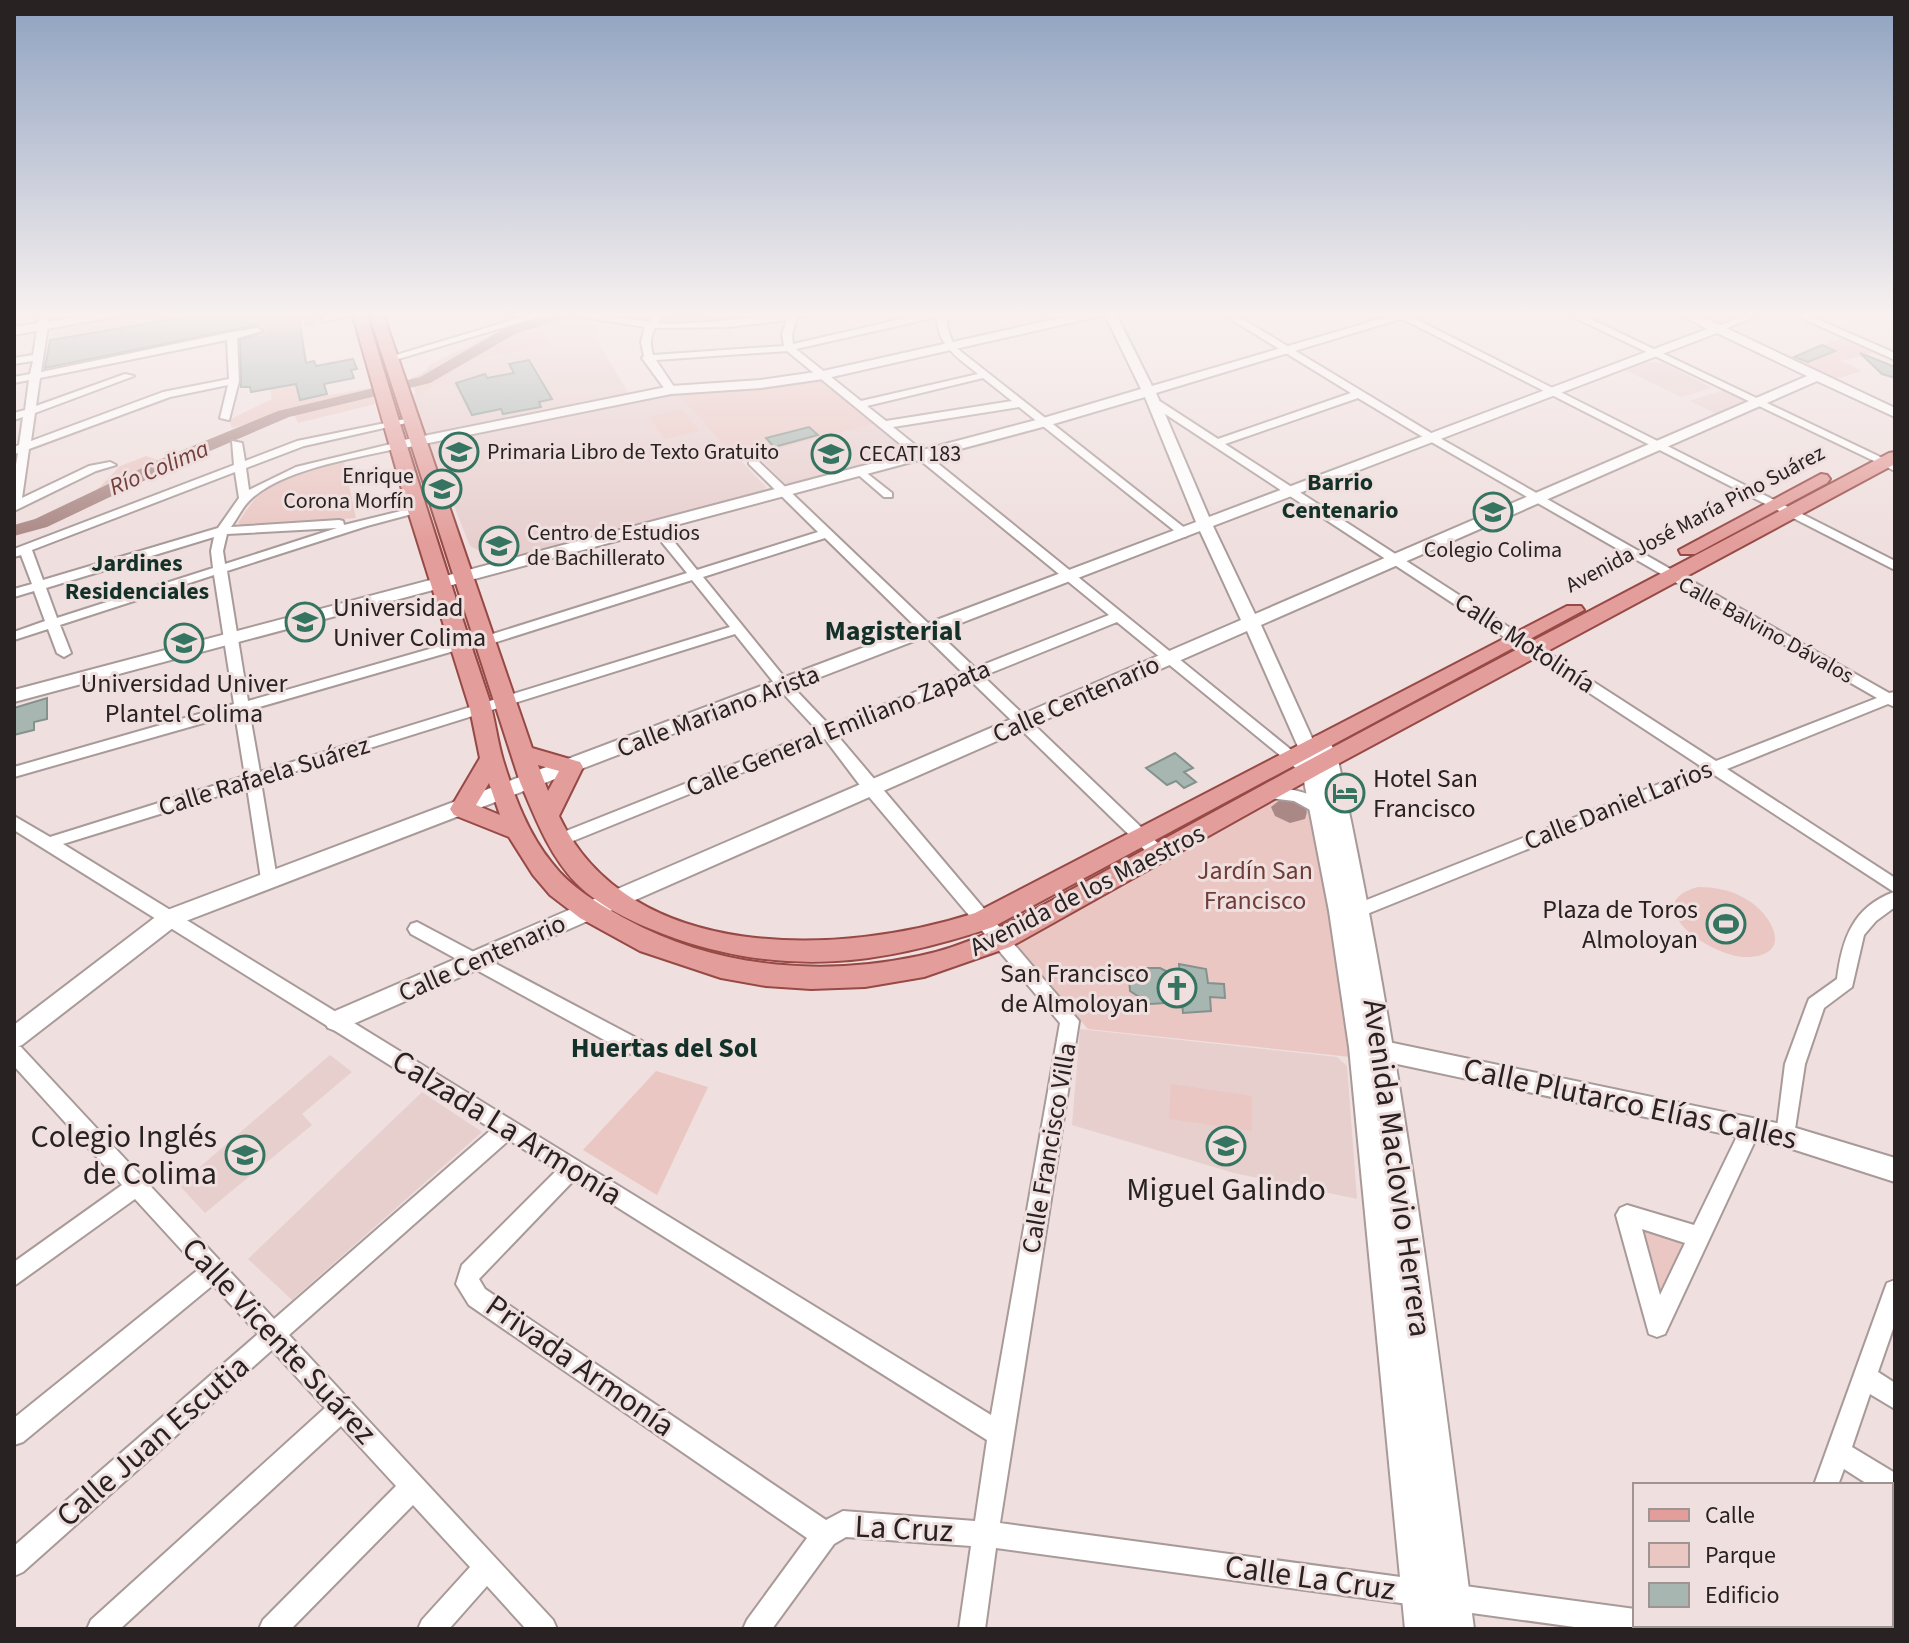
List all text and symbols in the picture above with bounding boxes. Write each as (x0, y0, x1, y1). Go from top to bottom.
water label: Río Colima (104, 431, 214, 505)
school or university icon: Primaria Libro de Texto Gratuito (438, 431, 480, 473)
school or university icon: CECATI 183 (810, 433, 852, 475)
place label: Primaria Libro de Texto Gratuito (487, 436, 779, 468)
street label: Avenida José María Pino Suárez (1560, 437, 1830, 601)
place label: CECATI 183 (859, 438, 961, 470)
place label: Enrique Corona Morfín (283, 460, 414, 517)
district label: Barrio Centenario (1281, 465, 1399, 528)
school or university icon: Enrique Corona Morfín (421, 468, 463, 510)
school or university icon: Colegio Colima (1472, 491, 1514, 533)
place label: Centro de Estudios de Bachillerato (527, 517, 700, 574)
school or university icon: Centro de Estudios de Bachillerato (478, 525, 520, 567)
place label: Colegio Colima (1424, 534, 1562, 566)
district label: Jardines Residenciales (65, 546, 209, 609)
street label: Calle Balvino Dávalos (1672, 568, 1860, 692)
street label: Calle Motolinía (1447, 584, 1603, 702)
place label: Universidad Univer Colima (333, 589, 486, 656)
school or university icon: Universidad Univer Colima (284, 601, 326, 643)
district label: Magisterial (825, 611, 961, 651)
school or university icon: Universidad Univer Plantel Colima (163, 622, 205, 664)
street label: Calle Centenario (987, 646, 1165, 752)
street label: Calle General Emiliano Zapata (680, 650, 996, 806)
street label: Calle Mariano Arista (611, 655, 825, 767)
place label: Universidad Univer Plantel Colima (80, 665, 289, 732)
street label: Calle Rafaela Suárez (154, 726, 374, 826)
street label: Calle Daniel Larios (1518, 750, 1718, 860)
place label: Hotel San Francisco (1373, 760, 1478, 827)
hotel icon: Hotel San Francisco (1324, 772, 1366, 814)
street label: Avenida de los Maestros (963, 815, 1211, 965)
park label: Jardín San Francisco (1197, 852, 1313, 919)
place label: Plaza de Toros Almoloyan (1542, 891, 1698, 958)
sports icon: Plaza de Toros Almoloyan (1705, 903, 1747, 945)
street label: Calle Centenario (393, 905, 571, 1011)
place label: San Francisco de Almoloyan (1000, 955, 1149, 1022)
church icon: San Francisco de Almoloyan (1156, 967, 1198, 1009)
street label: Avenida Maclovio Herrera (1351, 996, 1443, 1340)
district label: Huertas del Sol (571, 1028, 757, 1068)
street label: Calzada La Armonía (383, 1039, 631, 1217)
street label: Calle Francisco Villa (1012, 1040, 1086, 1256)
street label: Calle Plutarco Elías Calles (1459, 1046, 1801, 1162)
place label: Colegio Inglés de Colima (30, 1114, 217, 1197)
school or university icon: Miguel Galindo (1205, 1125, 1247, 1167)
school or university icon: Colegio Inglés de Colima (224, 1134, 266, 1176)
place label: Miguel Galindo (1126, 1167, 1326, 1213)
street label: Calle Vicente Suárez (171, 1227, 387, 1455)
street label: Privada Armonía (476, 1284, 684, 1448)
street label: Calle Juan Escutia (46, 1344, 260, 1538)
legend (1633, 1483, 1893, 1627)
text: Calle (1705, 1498, 1755, 1533)
street label: La Cruz (854, 1503, 954, 1555)
text: Parque (1705, 1538, 1776, 1573)
street label: Calle La Cruz (1222, 1543, 1398, 1613)
text: Edificio (1705, 1578, 1779, 1613)

